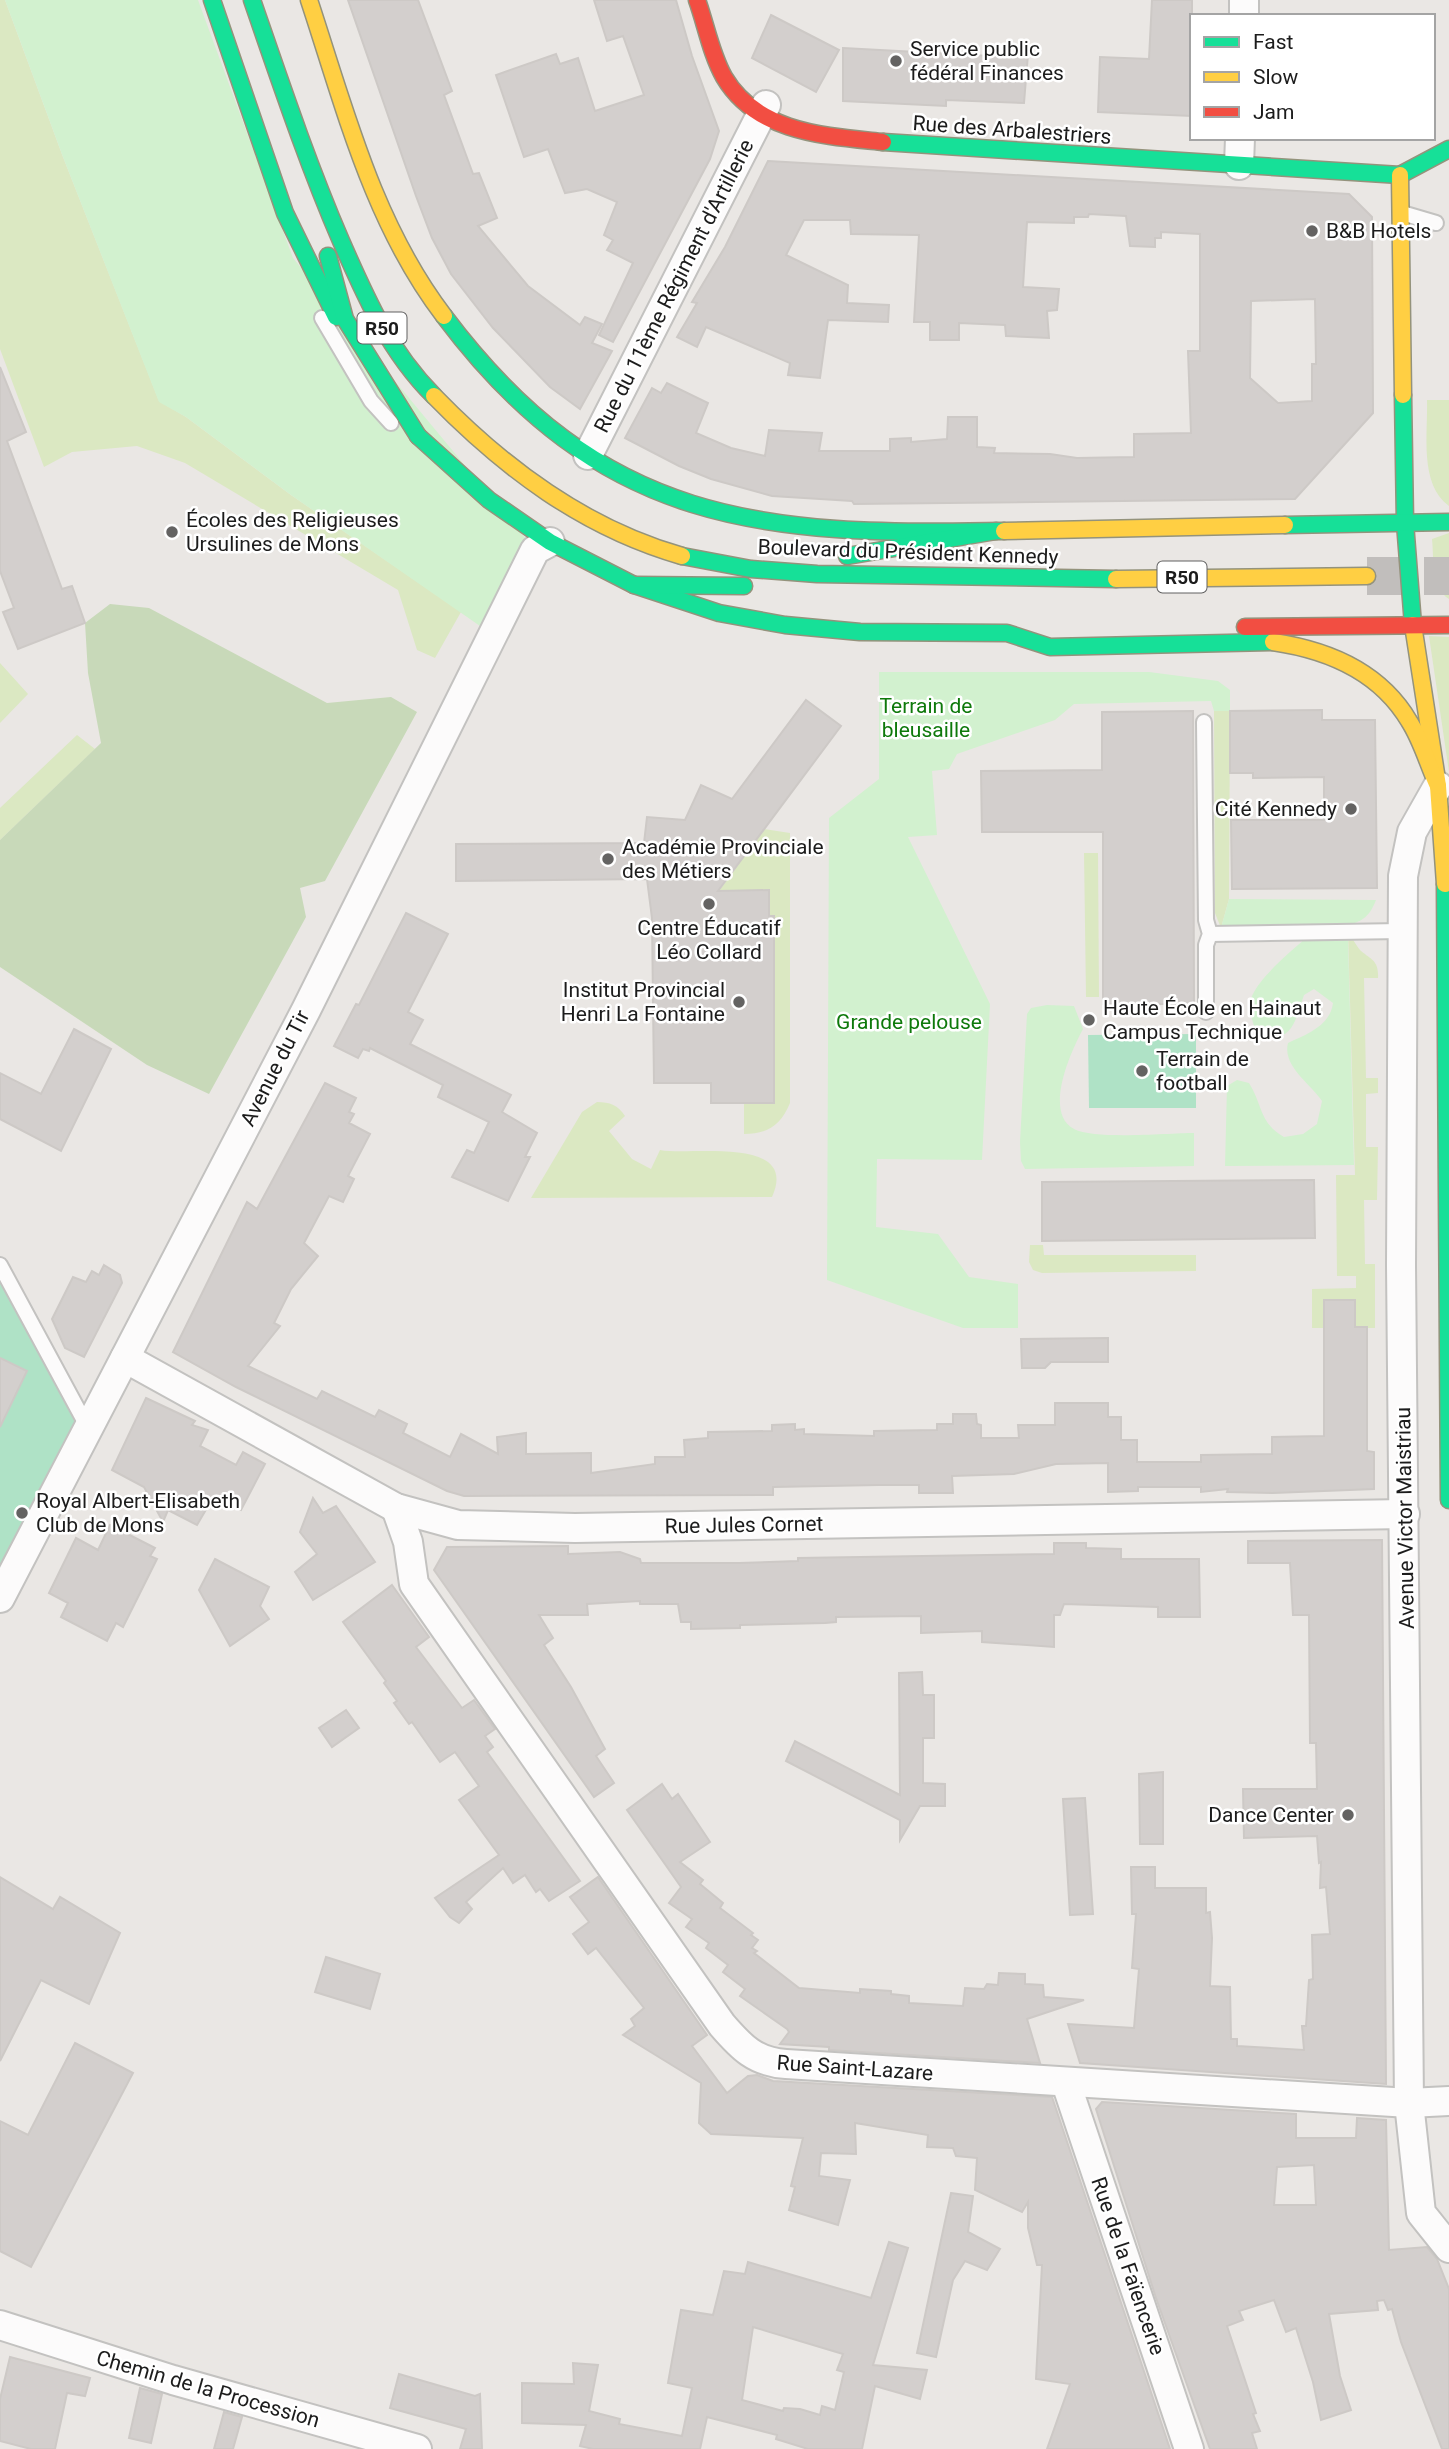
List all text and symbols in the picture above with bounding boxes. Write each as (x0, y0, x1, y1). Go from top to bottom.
legend (1190, 14, 1435, 140)
text: Fast (1253, 30, 1294, 54)
place label: Service public fédéral Finances (910, 37, 1064, 85)
marker: Service public fédéral Finances (888, 53, 904, 69)
text: Slow (1253, 65, 1299, 89)
text: Jam (1253, 100, 1294, 124)
street label: Rue des Arbalestriers (912, 111, 1112, 149)
street label: Rue du 11ème Régiment d'Artillerie (589, 136, 759, 436)
place label: B&B Hotels (1326, 219, 1431, 243)
marker: B&B Hotels (1304, 223, 1320, 239)
road number: R50 (358, 312, 406, 344)
place label: Écoles des Religieuses Ursulines de Mons (186, 508, 399, 556)
marker: Écoles des Religieuses Ursulines de Mons (164, 524, 180, 540)
street label: Boulevard du Président Kennedy (757, 535, 1059, 569)
road number: R50 (1158, 562, 1206, 592)
park label: Terrain de bleusaille (880, 694, 972, 742)
place label: Cité Kennedy (1215, 797, 1337, 821)
marker: Cité Kennedy (1343, 801, 1359, 817)
place label: Académie Provinciale des Métiers (622, 835, 824, 883)
marker: Académie Provinciale des Métiers (600, 851, 616, 867)
marker: Centre Éducatif Léo Collard (701, 896, 717, 912)
place label: Centre Éducatif Léo Collard (637, 916, 781, 964)
place label: Institut Provincial Henri La Fontaine (561, 978, 725, 1026)
marker: Institut Provincial Henri La Fontaine (731, 994, 747, 1010)
place label: Haute École en Hainaut Campus Technique (1103, 996, 1321, 1044)
street label: Avenue du Tir (236, 1006, 314, 1130)
park label: Grande pelouse (836, 1010, 982, 1034)
marker: Haute École en Hainaut Campus Technique (1081, 1012, 1097, 1028)
place label: Terrain de football (1156, 1047, 1249, 1095)
marker: Terrain de football (1134, 1063, 1150, 1079)
street label: Avenue Victor Maistriau (1391, 1407, 1419, 1629)
place label: Royal Albert-Elisabeth Club de Mons (36, 1489, 240, 1537)
marker: Royal Albert-Elisabeth Club de Mons (14, 1505, 30, 1521)
street label: Rue Jules Cornet (664, 1512, 824, 1538)
place label: Dance Center (1208, 1803, 1334, 1827)
marker: Dance Center (1340, 1807, 1356, 1823)
street label: Rue Saint-Lazare (776, 2051, 934, 2085)
street label: Rue de la Faïencerie (1086, 2174, 1170, 2358)
street label: Chemin de la Procession (94, 2346, 322, 2432)

